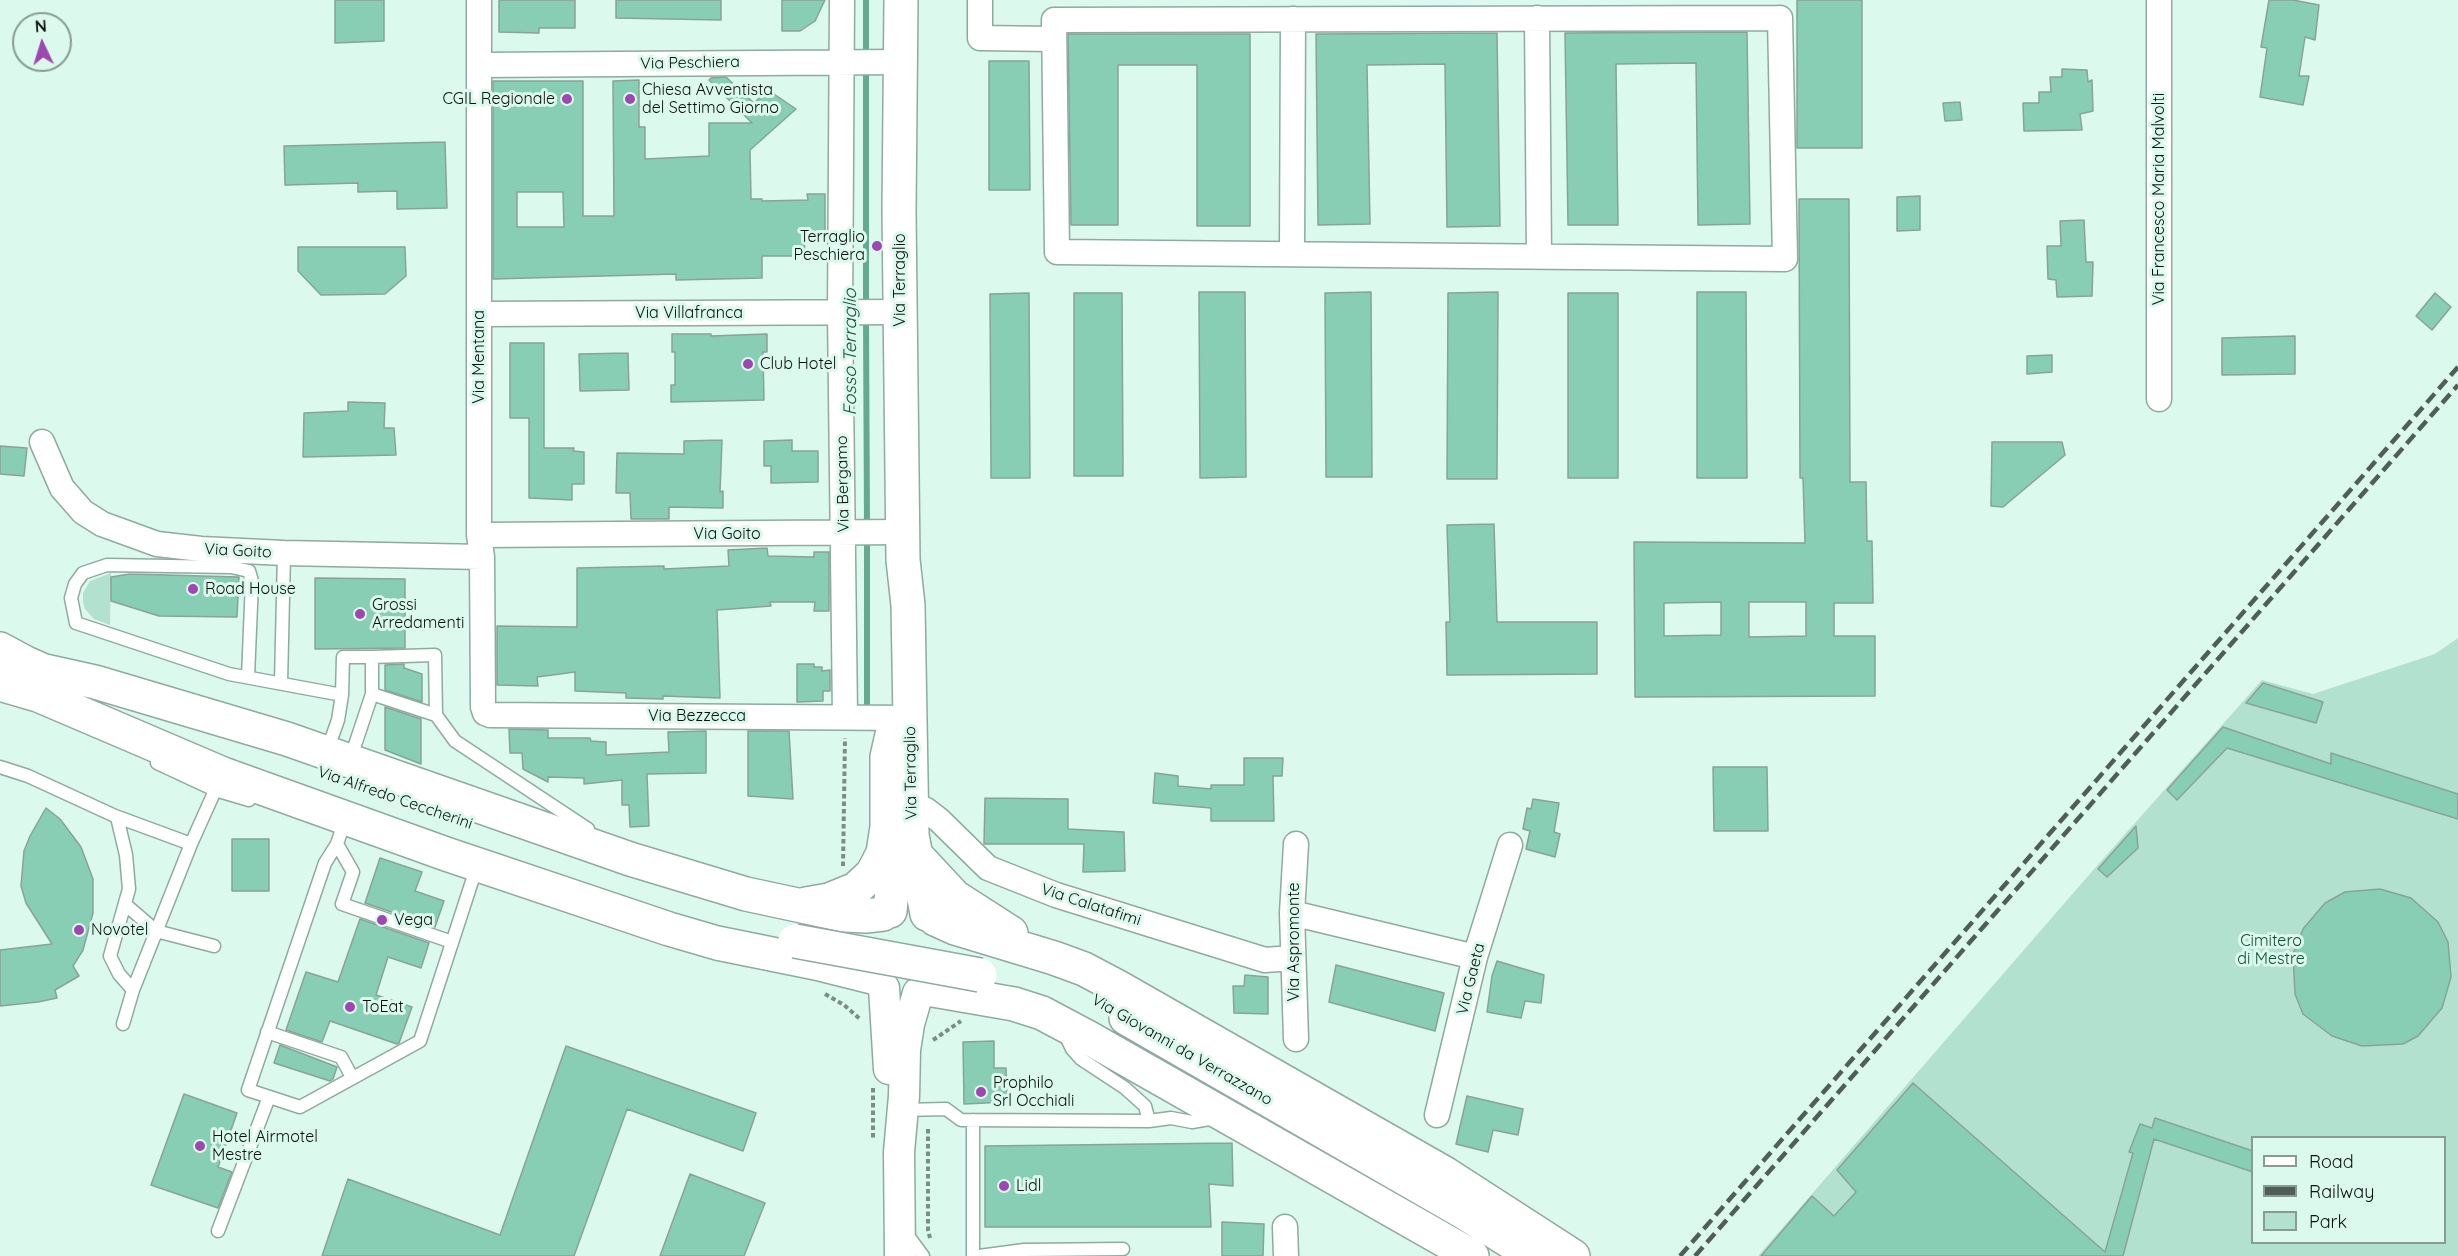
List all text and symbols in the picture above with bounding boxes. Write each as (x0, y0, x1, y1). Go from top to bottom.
north arrow (12, 12, 72, 72)
text: N (34, 16, 47, 36)
street label: Via Peschiera (640, 53, 740, 73)
place label: Chiesa Avventista del Settimo Giorno (642, 80, 779, 118)
place label: CGIL Regionale (442, 89, 555, 109)
marker: CGIL Regionale (560, 92, 574, 106)
marker: Chiesa Avventista del Settimo Giorno (623, 92, 637, 106)
street label: Via Francesco Maria Malvolti (2149, 93, 2169, 305)
place label: Terraglio Peschiera (794, 227, 865, 265)
street label: Via Terraglio (890, 233, 910, 327)
marker: Terraglio Peschiera (870, 239, 884, 253)
water label: Fosso Terraglio (840, 289, 862, 415)
street label: Via Villafranca (635, 303, 743, 323)
street label: Via Mentana (469, 310, 489, 404)
place label: Club Hotel (760, 354, 836, 374)
marker: Club Hotel (741, 357, 755, 371)
street label: Via Bergamo (833, 435, 853, 533)
street label: Via Goito (693, 524, 761, 544)
street label: Via Goito (204, 540, 272, 562)
place label: Road House (205, 579, 296, 599)
marker: Road House (186, 582, 200, 596)
place label: Grossi Arredamenti (372, 595, 464, 633)
marker: Grossi Arredamenti (353, 607, 367, 621)
street label: Via Bezzecca (648, 706, 746, 726)
street label: Via Terraglio (901, 726, 921, 820)
street label: Via Alfredo Ceccherini (315, 762, 475, 834)
street label: Via Calatafimi (1039, 880, 1143, 930)
street label: Via Aspromonte (1284, 882, 1304, 1002)
place label: Vega (394, 910, 433, 930)
marker: Vega (375, 913, 389, 927)
place label: Novotel (91, 920, 148, 940)
marker: Novotel (72, 923, 86, 937)
park label: Cimitero di Mestre (2237, 931, 2305, 969)
street label: Via Gaeta (1453, 941, 1489, 1017)
street label: Via Giovanni da Verrazzano (1088, 990, 1276, 1110)
place label: ToEat (362, 997, 404, 1017)
marker: ToEat (343, 1000, 357, 1014)
place label: Prophilo Srl Occhiali (993, 1073, 1074, 1111)
marker: Prophilo Srl Occhiali (974, 1085, 988, 1099)
place label: Hotel Airmotel Mestre (212, 1127, 318, 1165)
legend (2251, 1136, 2446, 1244)
marker: Hotel Airmotel Mestre (193, 1139, 207, 1153)
text: Road (2309, 1150, 2354, 1173)
place label: Lidl (1016, 1176, 1041, 1196)
marker: Lidl (997, 1179, 1011, 1193)
text: Railway (2309, 1180, 2375, 1203)
text: Park (2309, 1210, 2347, 1233)

